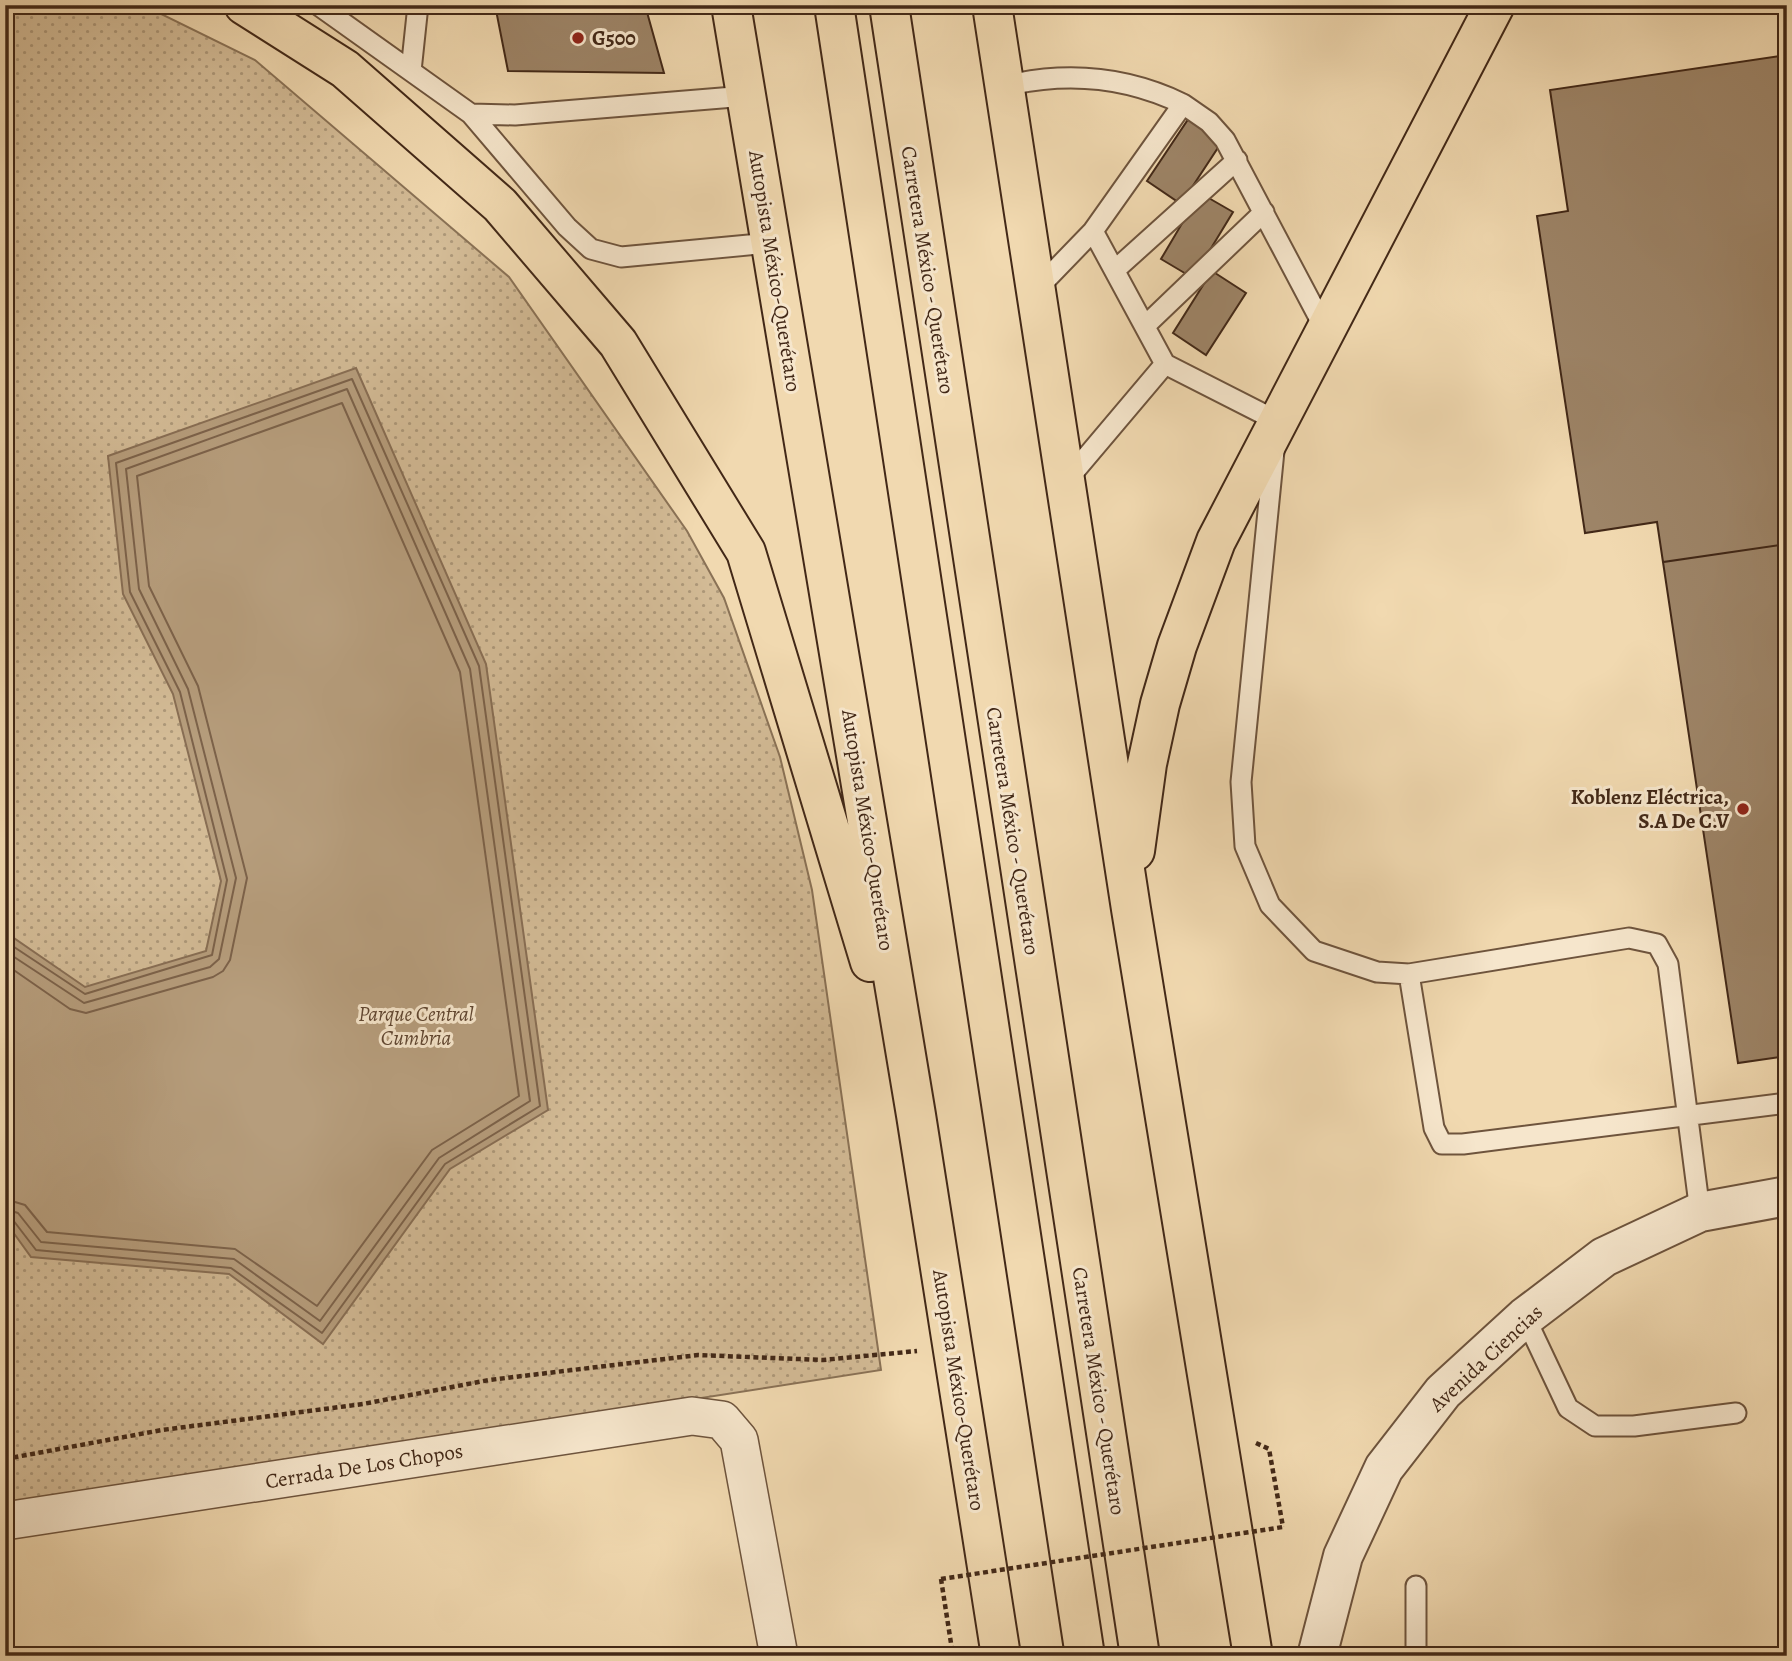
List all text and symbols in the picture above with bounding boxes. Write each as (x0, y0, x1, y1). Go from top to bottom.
place label: G500 (592, 24, 636, 52)
marker: G500 (570, 30, 586, 46)
street label: Carretera México - Querétaro (895, 144, 961, 396)
street label: Autopista México-Querétaro (742, 147, 808, 394)
street label: Carretera México - Querétaro (980, 705, 1046, 957)
street label: Autopista México-Querétaro (835, 706, 901, 953)
place label: Koblenz Eléctrica, S.A De C.V (1571, 783, 1730, 835)
marker: Koblenz Eléctrica, S.A De C.V (1735, 801, 1751, 817)
park label: Parque Central Cumbria (358, 1000, 475, 1052)
street label: Carretera México - Querétaro (1066, 1265, 1132, 1517)
street label: Autopista México-Querétaro (926, 1266, 992, 1513)
street label: Avenida Ciencias (1423, 1298, 1549, 1419)
street label: Cerrada De Los Chopos (263, 1437, 465, 1495)

